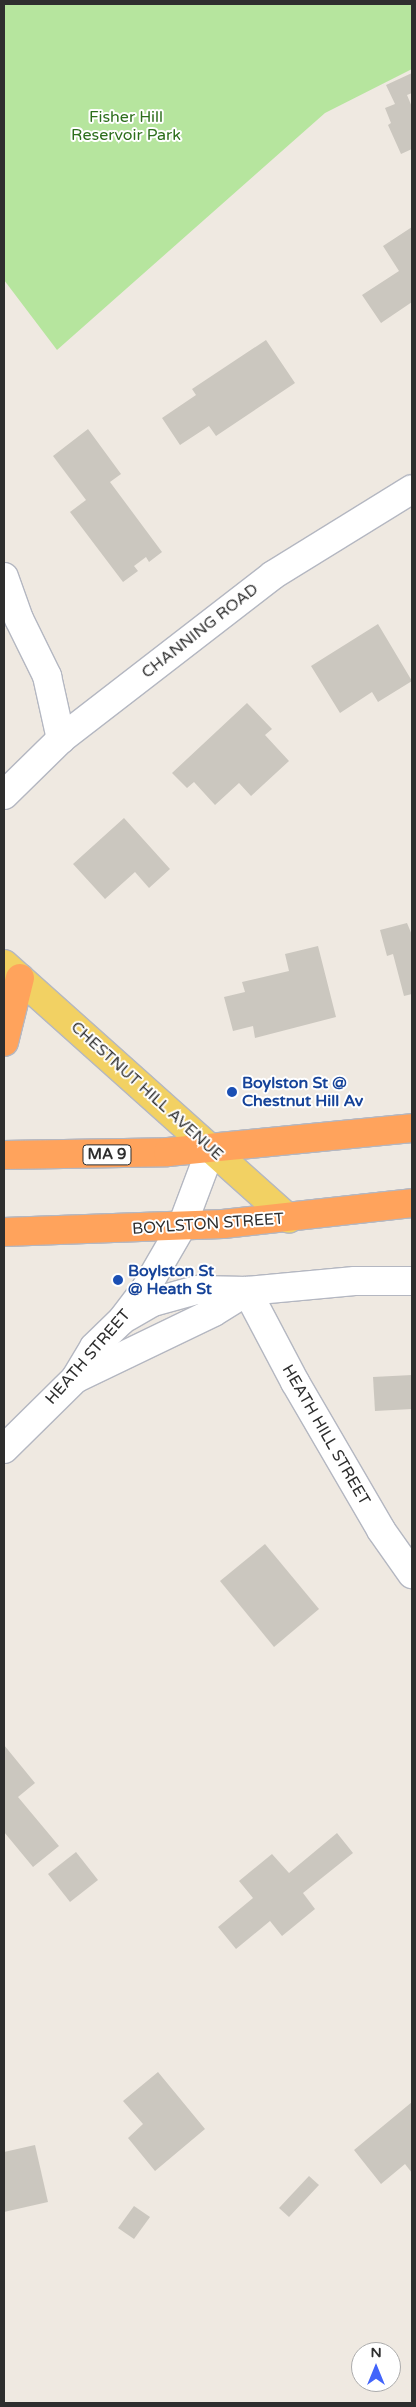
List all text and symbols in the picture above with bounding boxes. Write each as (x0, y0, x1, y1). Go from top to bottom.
park label: Fisher Hill Reservoir Park (71, 107, 181, 145)
street label: CHANNING ROAD (138, 580, 262, 682)
street label: CHESTNUT HILL AVENUE (67, 1018, 227, 1164)
place label: Boylston St @ Chestnut Hill Av (242, 1073, 363, 1111)
marker: Boylston St @ Chestnut Hill Av (226, 1086, 238, 1098)
road number: MA 9 (82, 1142, 132, 1168)
street label: BOYLSTON STREET (131, 1209, 285, 1239)
place label: Boylston St @ Heath St (128, 1261, 214, 1299)
marker: Boylston St @ Heath St (112, 1274, 124, 1286)
street label: HEATH STREET (41, 1306, 135, 1408)
street label: HEATH HILL STREET (278, 1361, 374, 1509)
north arrow (351, 2342, 401, 2392)
text: N (370, 2344, 382, 2361)

